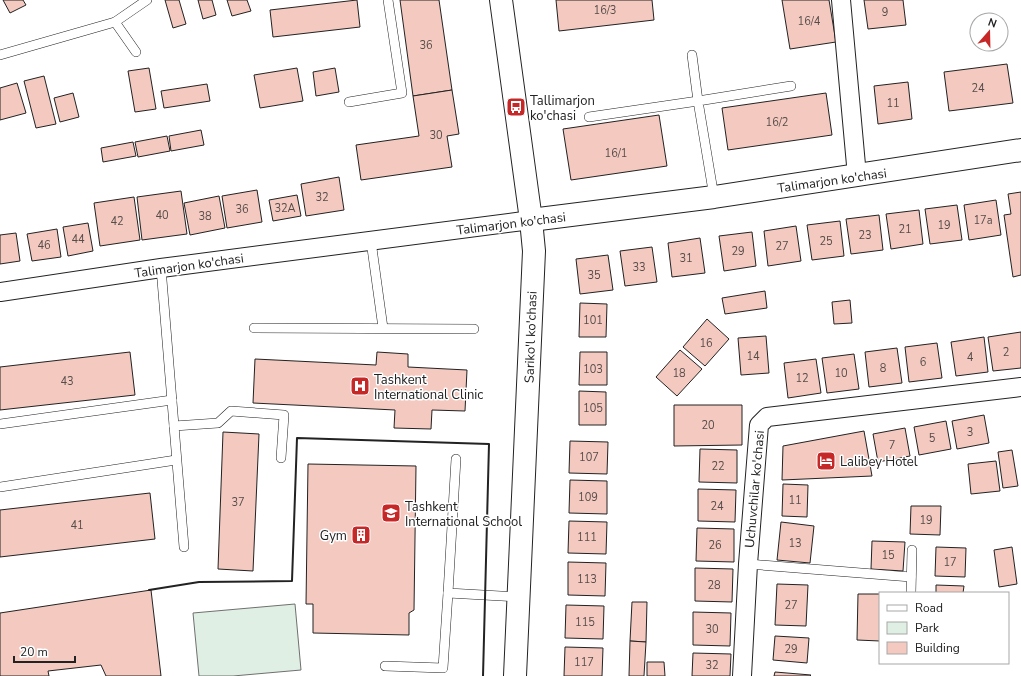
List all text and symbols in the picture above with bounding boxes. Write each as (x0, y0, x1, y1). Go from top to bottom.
house number: 16/3 (594, 3, 616, 18)
house number: 9 (882, 5, 888, 20)
north arrow (969, 12, 1009, 52)
house number: 16/4 (798, 14, 821, 29)
text: N (986, 15, 999, 32)
house number: 36 (419, 38, 433, 53)
house number: 24 (971, 81, 985, 96)
place label: Tallimarjon ko'chasi (530, 92, 595, 125)
bus stop icon: Tallimarjon ko'chasi (505, 96, 527, 118)
house number: 11 (886, 96, 900, 111)
house number: 16/2 (766, 115, 788, 130)
house number: 30 (429, 128, 443, 143)
house number: 16/1 (605, 146, 627, 161)
street label: Talimarjon ko'chasi (776, 164, 888, 198)
house number: 32 (315, 190, 329, 205)
house number: 32A (274, 201, 296, 216)
house number: 36 (235, 202, 249, 217)
house number: 40 (155, 208, 169, 223)
street label: Talimarjon ko'chasi (455, 208, 567, 240)
house number: 38 (198, 209, 212, 224)
house number: 17a (973, 213, 993, 228)
house number: 42 (110, 214, 124, 229)
house number: 19 (937, 218, 951, 233)
house number: 21 (898, 222, 912, 237)
house number: 23 (858, 228, 872, 243)
house number: 44 (71, 232, 85, 247)
house number: 25 (819, 234, 833, 249)
house number: 46 (37, 238, 51, 253)
house number: 27 (775, 239, 789, 254)
house number: 29 (731, 244, 745, 259)
street label: Talimarjon ko'chasi (133, 249, 245, 283)
house number: 31 (679, 251, 693, 266)
house number: 33 (632, 260, 646, 275)
house number: 35 (587, 268, 601, 283)
street label: Sariko'l ko'chasi (520, 291, 542, 383)
house number: 101 (583, 313, 603, 328)
house number: 16 (699, 336, 713, 351)
house number: 2 (1003, 345, 1009, 360)
house number: 14 (746, 349, 760, 364)
house number: 4 (967, 350, 974, 365)
house number: 6 (920, 355, 927, 370)
house number: 8 (880, 361, 887, 376)
house number: 103 (583, 362, 603, 377)
house number: 18 (672, 366, 686, 381)
house number: 10 (834, 366, 848, 381)
place label: Tashkent International Clinic (374, 371, 483, 404)
house number: 12 (795, 371, 809, 386)
house number: 43 (60, 374, 74, 389)
hospital icon: Tashkent International Clinic (349, 375, 371, 397)
house number: 105 (583, 401, 603, 416)
house number: 20 (701, 418, 715, 433)
house number: 3 (967, 425, 973, 440)
street label: Uchuvchilar ko'chasi (741, 430, 769, 549)
house number: 5 (929, 431, 936, 446)
house number: 7 (889, 438, 895, 453)
house number: 107 (579, 450, 599, 465)
hotel icon: Lalibey Hotel (815, 450, 837, 472)
place label: Lalibey Hotel (840, 453, 918, 471)
house number: 22 (711, 459, 725, 474)
house number: 109 (578, 490, 598, 505)
house number: 11 (788, 493, 802, 508)
house number: 37 (231, 495, 245, 510)
place label: Tashkent International School (405, 498, 522, 531)
house number: 24 (710, 499, 724, 514)
school or university icon: Tashkent International School (380, 502, 402, 524)
house number: 19 (919, 513, 933, 528)
house number: 41 (70, 518, 84, 533)
building icon: Gym (350, 524, 372, 546)
place label: Gym (320, 527, 347, 545)
house number: 111 (577, 530, 597, 545)
house number: 13 (788, 536, 802, 551)
house number: 26 (708, 538, 722, 553)
house number: 15 (881, 548, 895, 563)
house number: 17 (943, 555, 957, 570)
house number: 113 (577, 572, 597, 587)
house number: 28 (707, 578, 721, 593)
legend (879, 592, 1009, 664)
house number: 27 (784, 598, 798, 613)
text: Road (915, 600, 943, 616)
house number: 115 (575, 615, 595, 630)
text: Park (915, 620, 940, 636)
house number: 30 (705, 622, 719, 637)
scale bar (14, 638, 75, 664)
text: Building (915, 640, 960, 656)
house number: 29 (784, 642, 798, 657)
text: 20 m (20, 644, 48, 660)
house number: 117 (574, 655, 594, 670)
house number: 32 (705, 658, 719, 673)

